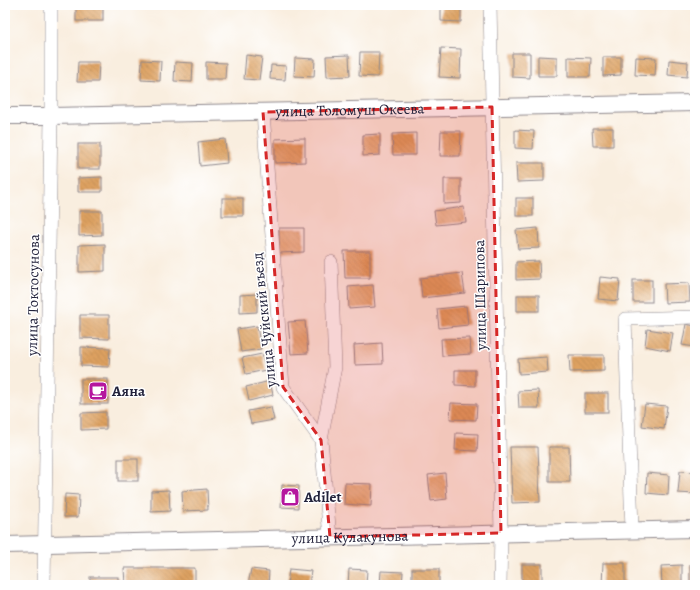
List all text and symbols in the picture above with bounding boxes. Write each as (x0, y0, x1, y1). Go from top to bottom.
street label: улица Толомуш Океева (274, 98, 425, 121)
street label: улица Токтосунова (22, 234, 44, 357)
street label: улица Шарипова (469, 239, 491, 352)
street label: улица Чуйский въезд (247, 252, 281, 389)
cafe icon: Аяна (87, 380, 109, 402)
place label: Аяна (111, 381, 146, 401)
shop icon: Adilet (279, 486, 301, 508)
place label: Adilet (303, 487, 341, 507)
street label: улица Кулакунова (290, 526, 409, 548)

